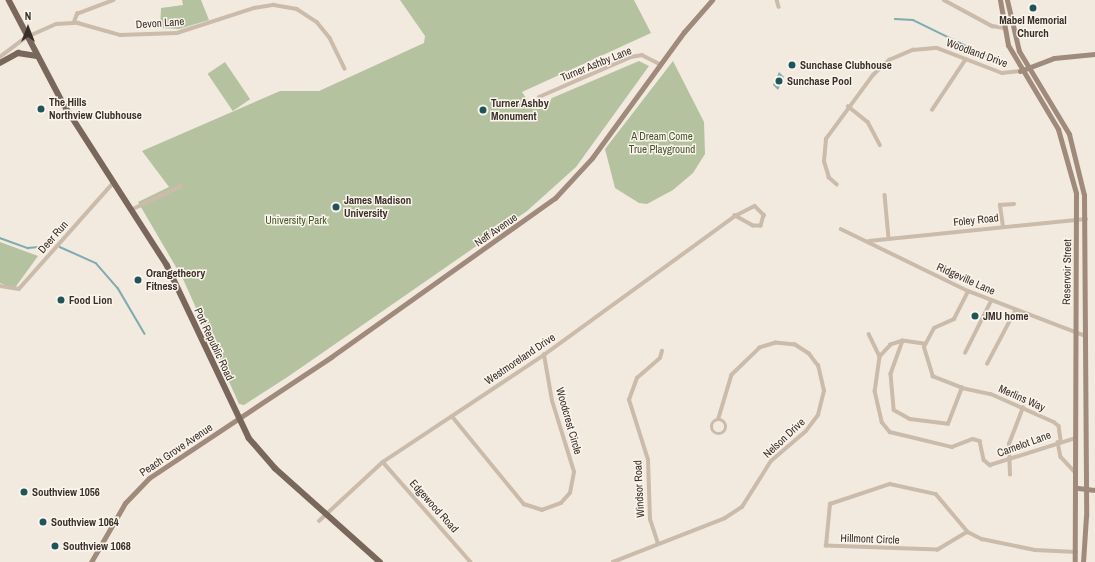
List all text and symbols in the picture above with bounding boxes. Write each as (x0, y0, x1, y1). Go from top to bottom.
marker: Mabel Memorial Church (1028, 3, 1038, 13)
north arrow (8, 8, 48, 48)
text: N (25, 9, 31, 23)
place label: Mabel Memorial Church (999, 14, 1067, 40)
street label: Devon Lane (135, 15, 185, 31)
street label: Woodland Drive (944, 36, 1010, 70)
street label: Turner Ashby Lane (558, 44, 634, 84)
place label: Sunchase Clubhouse (800, 58, 892, 72)
marker: Sunchase Clubhouse (787, 60, 797, 70)
place label: Sunchase Pool (787, 74, 852, 88)
marker: Sunchase Pool (774, 76, 784, 86)
place label: The Hills Northview Clubhouse (49, 96, 142, 122)
place label: Turner Ashby Monument (491, 97, 549, 123)
marker: The Hills Northview Clubhouse (36, 104, 46, 114)
marker: Turner Ashby Monument (478, 105, 488, 115)
park label: A Dream Come True Playground (629, 130, 695, 156)
place label: James Madison University (344, 194, 411, 220)
marker: James Madison University (331, 202, 341, 212)
street label: Neff Avenue (472, 210, 520, 250)
street label: Foley Road (953, 211, 999, 229)
park label: University Park (265, 213, 327, 227)
street label: Deer Run (35, 218, 71, 256)
street label: Reservoir Street (1060, 239, 1074, 305)
street label: Ridgeville Lane (935, 260, 997, 298)
place label: Orangetheory Fitness (146, 267, 205, 293)
marker: Orangetheory Fitness (133, 275, 143, 285)
place label: Food Lion (69, 293, 112, 307)
marker: Food Lion (56, 295, 66, 305)
street label: Port Republic Road (191, 306, 237, 382)
place label: JMU home (983, 309, 1029, 323)
marker: JMU home (970, 311, 980, 321)
street label: Westmoreland Drive (482, 331, 558, 387)
street label: Merlins Way (997, 382, 1047, 414)
street label: Woodcrest Circle (553, 386, 585, 456)
street label: Nelson Drive (760, 415, 808, 461)
street label: Peach Grove Avenue (137, 421, 215, 479)
street label: Camelot Lane (995, 428, 1053, 460)
street label: Windsor Road (631, 460, 647, 518)
street label: Edgewood Road (407, 477, 461, 535)
place label: Southview 1056 (32, 485, 100, 499)
marker: Southview 1056 (19, 487, 29, 497)
place label: Southview 1064 (51, 515, 119, 529)
marker: Southview 1064 (38, 517, 48, 527)
street label: Hillmont Circle (840, 531, 900, 547)
place label: Southview 1068 (63, 539, 131, 553)
marker: Southview 1068 (50, 541, 60, 551)

